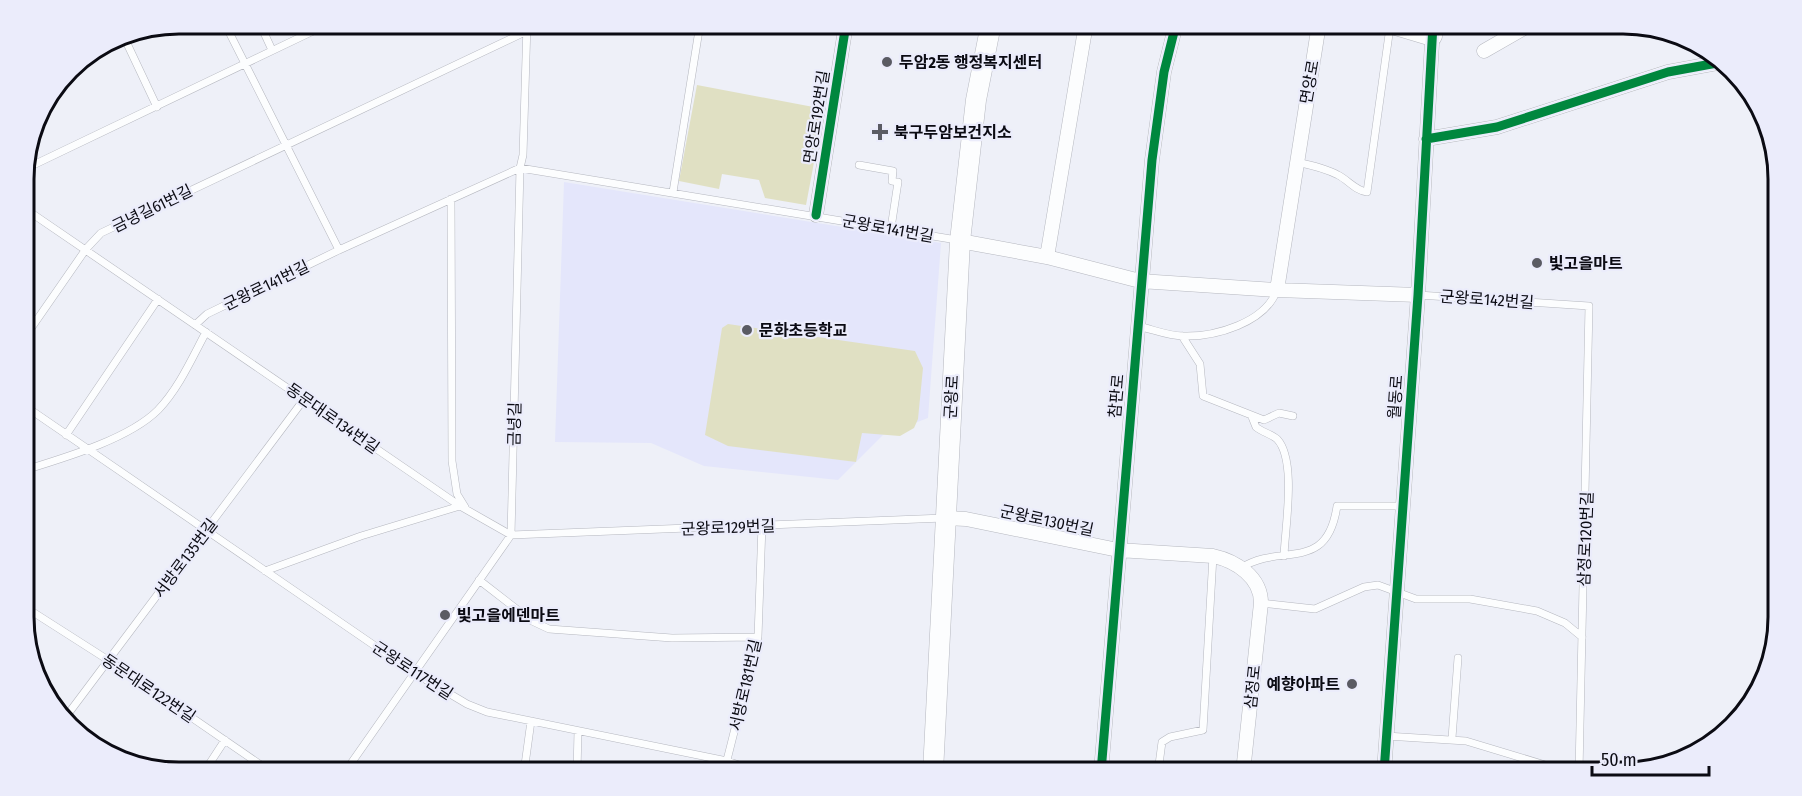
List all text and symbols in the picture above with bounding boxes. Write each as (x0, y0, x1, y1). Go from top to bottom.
place label: 두암2동 행정복지센터 (899, 53, 1042, 72)
marker: 두암2동 행정복지센터 (880, 55, 894, 69)
street label: 면앙로 (1296, 58, 1323, 105)
street label: 면앙로192번길 (800, 69, 833, 165)
marker: 북구두암보건지소 (871, 123, 889, 141)
place label: 북구두암보건지소 (894, 123, 1012, 142)
street label: 금녕길61번길 (109, 181, 196, 236)
street label: 군왕로141번길 (840, 211, 935, 246)
place label: 빛고을마트 (1549, 254, 1623, 273)
marker: 빛고을마트 (1530, 256, 1544, 270)
street label: 군왕로141번길 (220, 257, 312, 314)
street label: 군왕로142번길 (1439, 287, 1535, 312)
place label: 문화초등학교 (759, 321, 848, 340)
marker: 문화초등학교 (740, 323, 754, 337)
street label: 참판로 (1105, 373, 1128, 419)
street label: 군왕로 (941, 374, 962, 420)
street label: 월동로 (1384, 374, 1407, 420)
street label: 동문대로134번길 (282, 379, 383, 458)
street label: 금녕길 (505, 402, 524, 446)
street label: 삼정로120번길 (1574, 491, 1597, 587)
street label: 군왕로130번길 (998, 501, 1096, 540)
street label: 서방로135번길 (149, 515, 221, 602)
street label: 군왕로129번길 (680, 516, 776, 539)
place label: 빛고을에덴마트 (457, 606, 560, 625)
marker: 빛고을에덴마트 (438, 608, 452, 622)
street label: 군왕로117번길 (369, 637, 457, 704)
street label: 서방로181번길 (726, 637, 765, 733)
street label: 동문대로122번길 (98, 650, 199, 727)
street label: 삼정로 (1241, 664, 1264, 710)
place label: 예향아파트 (1266, 675, 1340, 694)
marker: 예향아파트 (1345, 677, 1359, 691)
scale bar (1592, 739, 1709, 777)
text: 50 m (1601, 749, 1637, 771)

